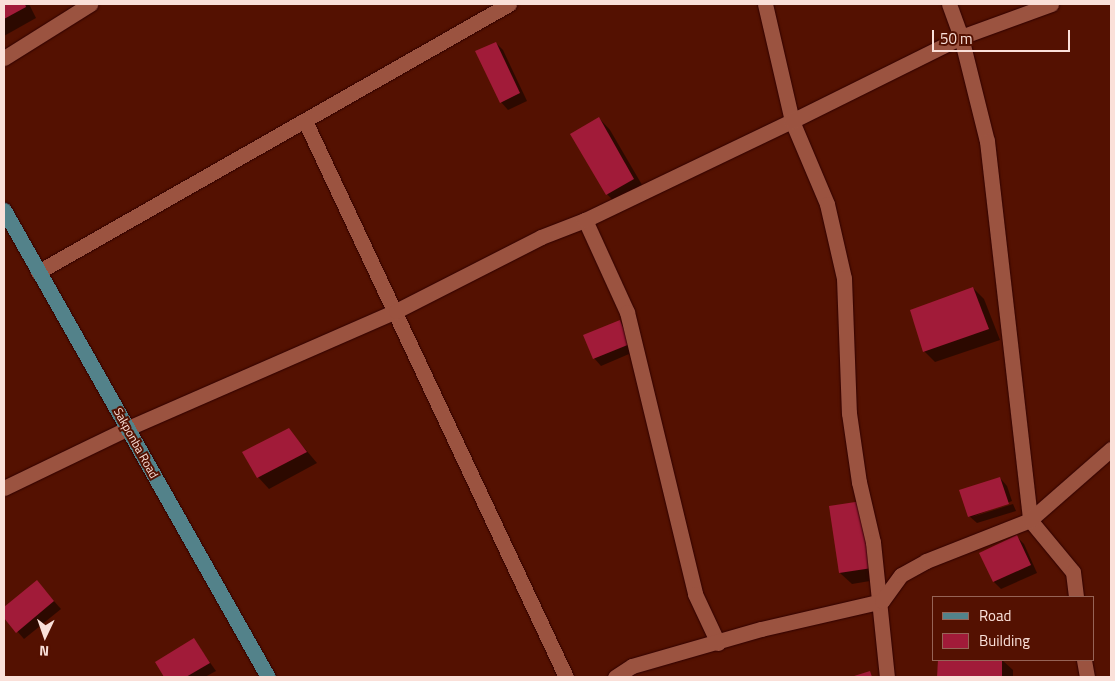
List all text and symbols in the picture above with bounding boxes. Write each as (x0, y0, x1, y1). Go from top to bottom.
scale bar (935, 20, 1072, 52)
text: 50 m (940, 27, 973, 50)
street label: Sakponba Road (111, 405, 161, 481)
legend (932, 596, 1095, 661)
text: Road (979, 604, 1011, 627)
north arrow (20, 611, 70, 661)
text: Building (979, 629, 1030, 652)
text: N (39, 641, 50, 662)

